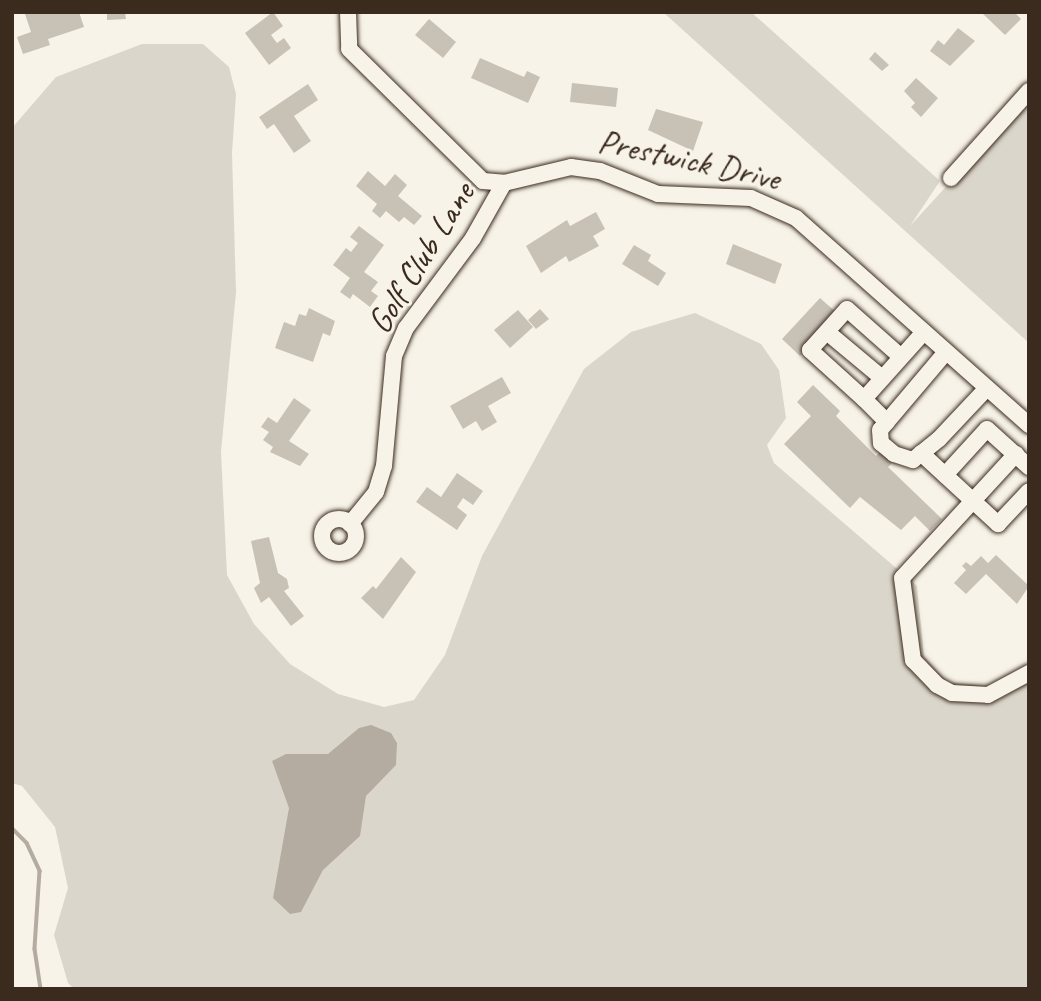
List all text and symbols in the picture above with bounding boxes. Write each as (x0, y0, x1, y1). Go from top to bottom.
street label: Prestwick Drive (594, 120, 784, 200)
street label: Golf Club Lane (358, 175, 484, 341)

